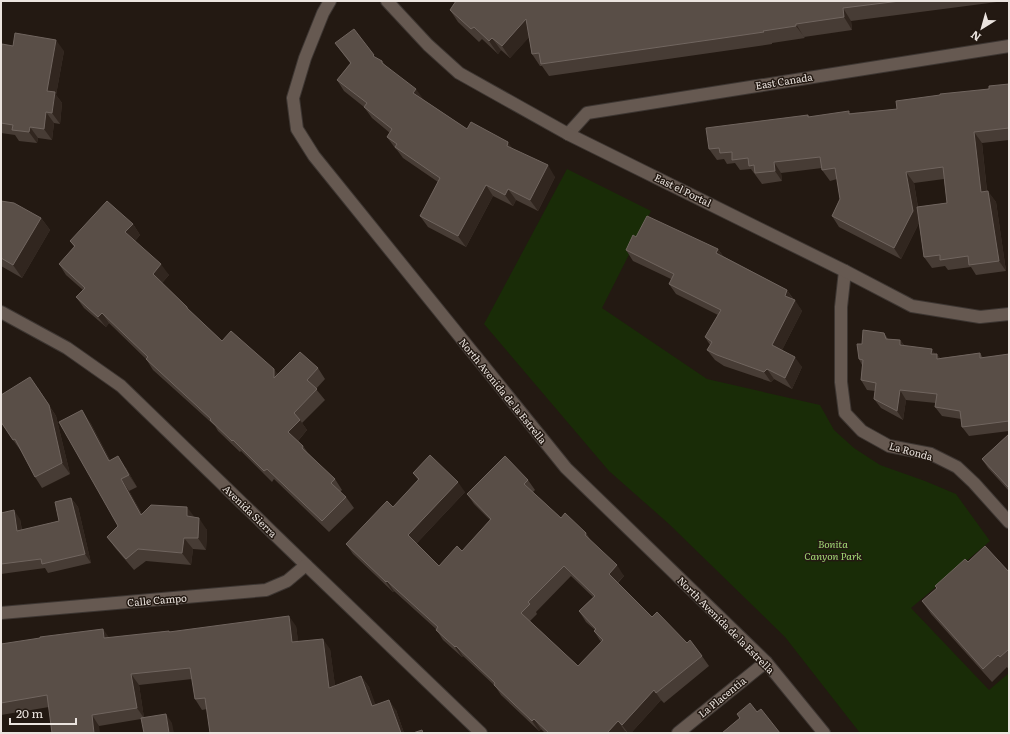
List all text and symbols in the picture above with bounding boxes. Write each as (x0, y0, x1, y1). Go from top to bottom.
north arrow (962, 8, 1002, 48)
text: N (967, 28, 984, 46)
street label: East Canada (754, 68, 814, 92)
street label: East el Portal (652, 169, 715, 210)
street label: North Avenida de la Estrella (456, 335, 551, 447)
street label: La Ronda (888, 438, 935, 464)
street label: Avenida Sierra (220, 481, 281, 541)
park label: Bonita Canyon Park (804, 536, 862, 563)
street label: North Avenida de la Estrella (674, 573, 779, 677)
street label: Calle Campo (126, 589, 188, 610)
street label: La Placentia (695, 672, 749, 721)
scale bar (10, 700, 76, 726)
text: 20 m (16, 704, 43, 722)

